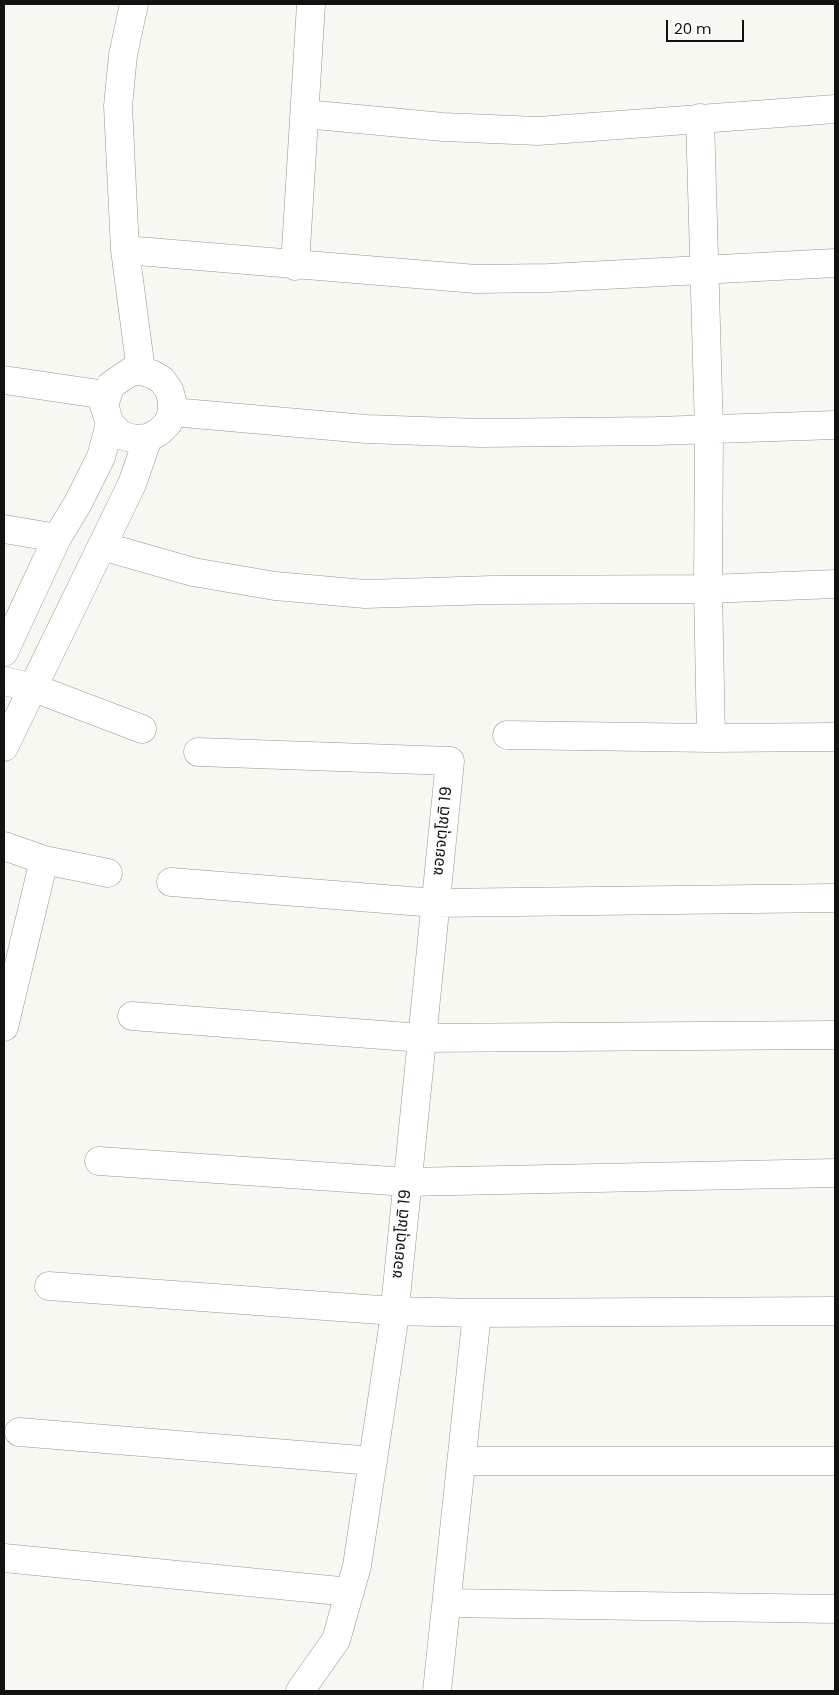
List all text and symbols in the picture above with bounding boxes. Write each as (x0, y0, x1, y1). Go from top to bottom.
scale bar (669, 10, 746, 42)
text: 20 m (674, 18, 712, 39)
street label: ซอยจตุโชติ 19 (429, 786, 457, 876)
street label: ซอยจตุโชติ 19 (388, 1189, 416, 1279)

